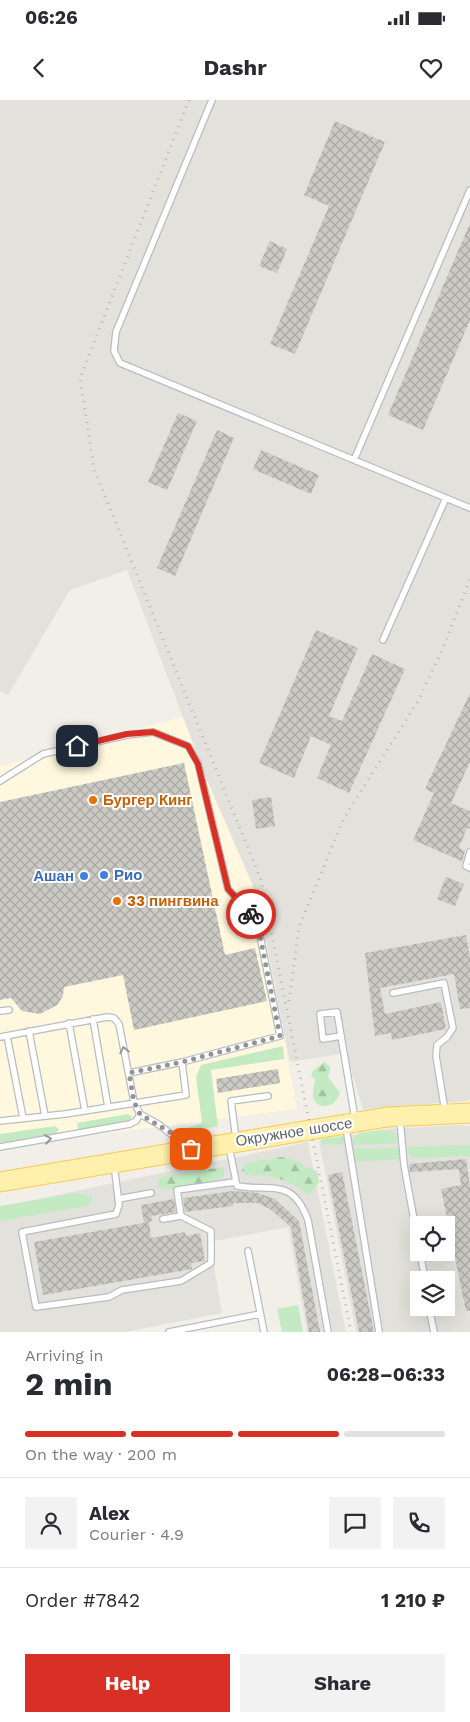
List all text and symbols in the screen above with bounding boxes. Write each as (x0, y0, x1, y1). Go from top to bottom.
text: 06:26 (25, 6, 78, 29)
icon: back (25, 54, 53, 82)
icon: heart (417, 54, 445, 82)
text: Dashr (203, 55, 267, 80)
pin (56, 725, 98, 767)
icon: home (63, 732, 91, 760)
place label: Бургер Кинг (103, 791, 193, 809)
marker: Бургер Кинг (87, 794, 99, 806)
place label: Рио (114, 866, 142, 884)
place label: Ашан (33, 867, 74, 885)
marker: Рио (98, 869, 110, 881)
marker: Ашан (78, 870, 90, 882)
courier (226, 889, 276, 939)
place label: 33 пингвина (127, 892, 219, 910)
marker: 33 пингвина (111, 895, 123, 907)
icon: bike (237, 900, 265, 928)
one-way arrow (119, 1046, 130, 1055)
street label: Окружное шоссе (234, 1114, 354, 1150)
pin (170, 1128, 212, 1170)
one-way arrow (44, 1135, 53, 1145)
icon: bag (177, 1135, 205, 1163)
map controls (410, 1216, 455, 1316)
button: locate (410, 1216, 455, 1261)
button: layers (410, 1271, 455, 1316)
text: Arriving in (25, 1346, 103, 1365)
text: 06:28–06:33 (327, 1363, 445, 1386)
text: 2 min (25, 1365, 113, 1403)
text: On the way · 200 m (25, 1445, 177, 1464)
button: person (25, 1497, 77, 1549)
button: chat (329, 1497, 381, 1549)
button: phone (393, 1497, 445, 1549)
text: Alex (89, 1502, 130, 1525)
text: Courier · 4.9 (89, 1525, 184, 1544)
text: Order #7842 (25, 1589, 140, 1612)
text: 1 210 ₽ (381, 1589, 445, 1612)
button: Help (25, 1654, 230, 1712)
button: Share (240, 1654, 445, 1712)

